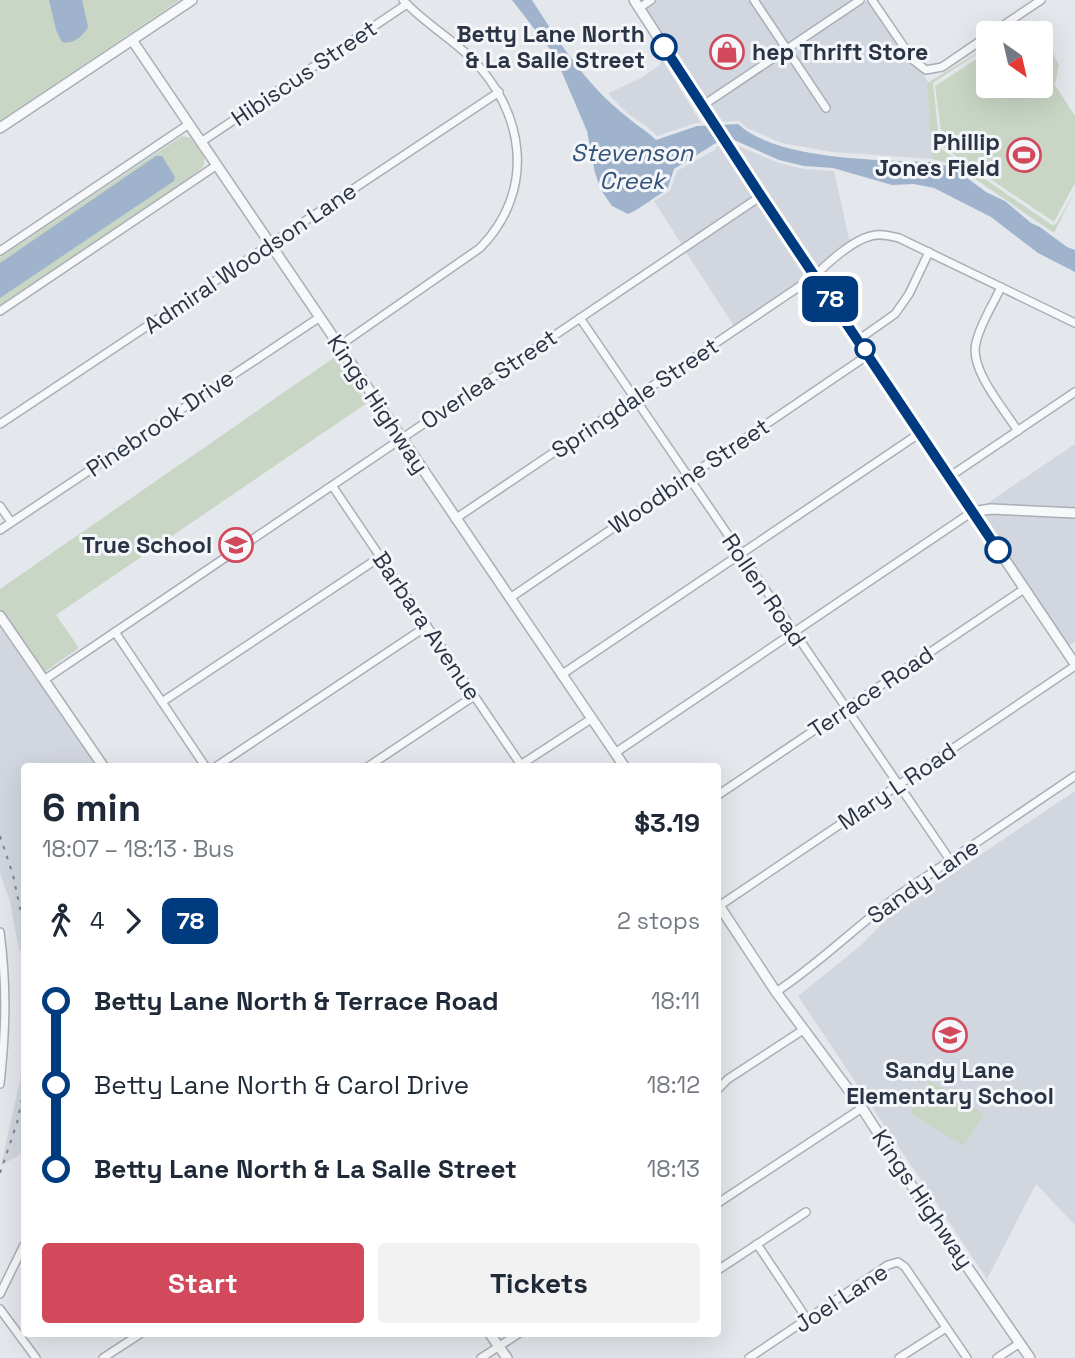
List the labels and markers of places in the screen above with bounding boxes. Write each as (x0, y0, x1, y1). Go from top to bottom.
place label: Betty Lane North & La Salle Street (456, 19, 645, 75)
shop icon: hep Thrift Store (708, 33, 746, 71)
marker: Betty Lane North & La Salle Street (651, 34, 677, 60)
place label: hep Thrift Store (752, 37, 928, 67)
place label: Phillip Jones Field (875, 127, 1000, 183)
sports icon: Phillip Jones Field (1005, 136, 1043, 174)
unlabelled marker (855, 339, 875, 359)
school or university icon: True School (217, 526, 255, 564)
place label: True School (82, 530, 212, 560)
unlabelled marker (985, 537, 1011, 563)
school or university icon: Sandy Lane Elementary School (931, 1016, 969, 1054)
place label: Sandy Lane Elementary School (846, 1055, 1054, 1111)

